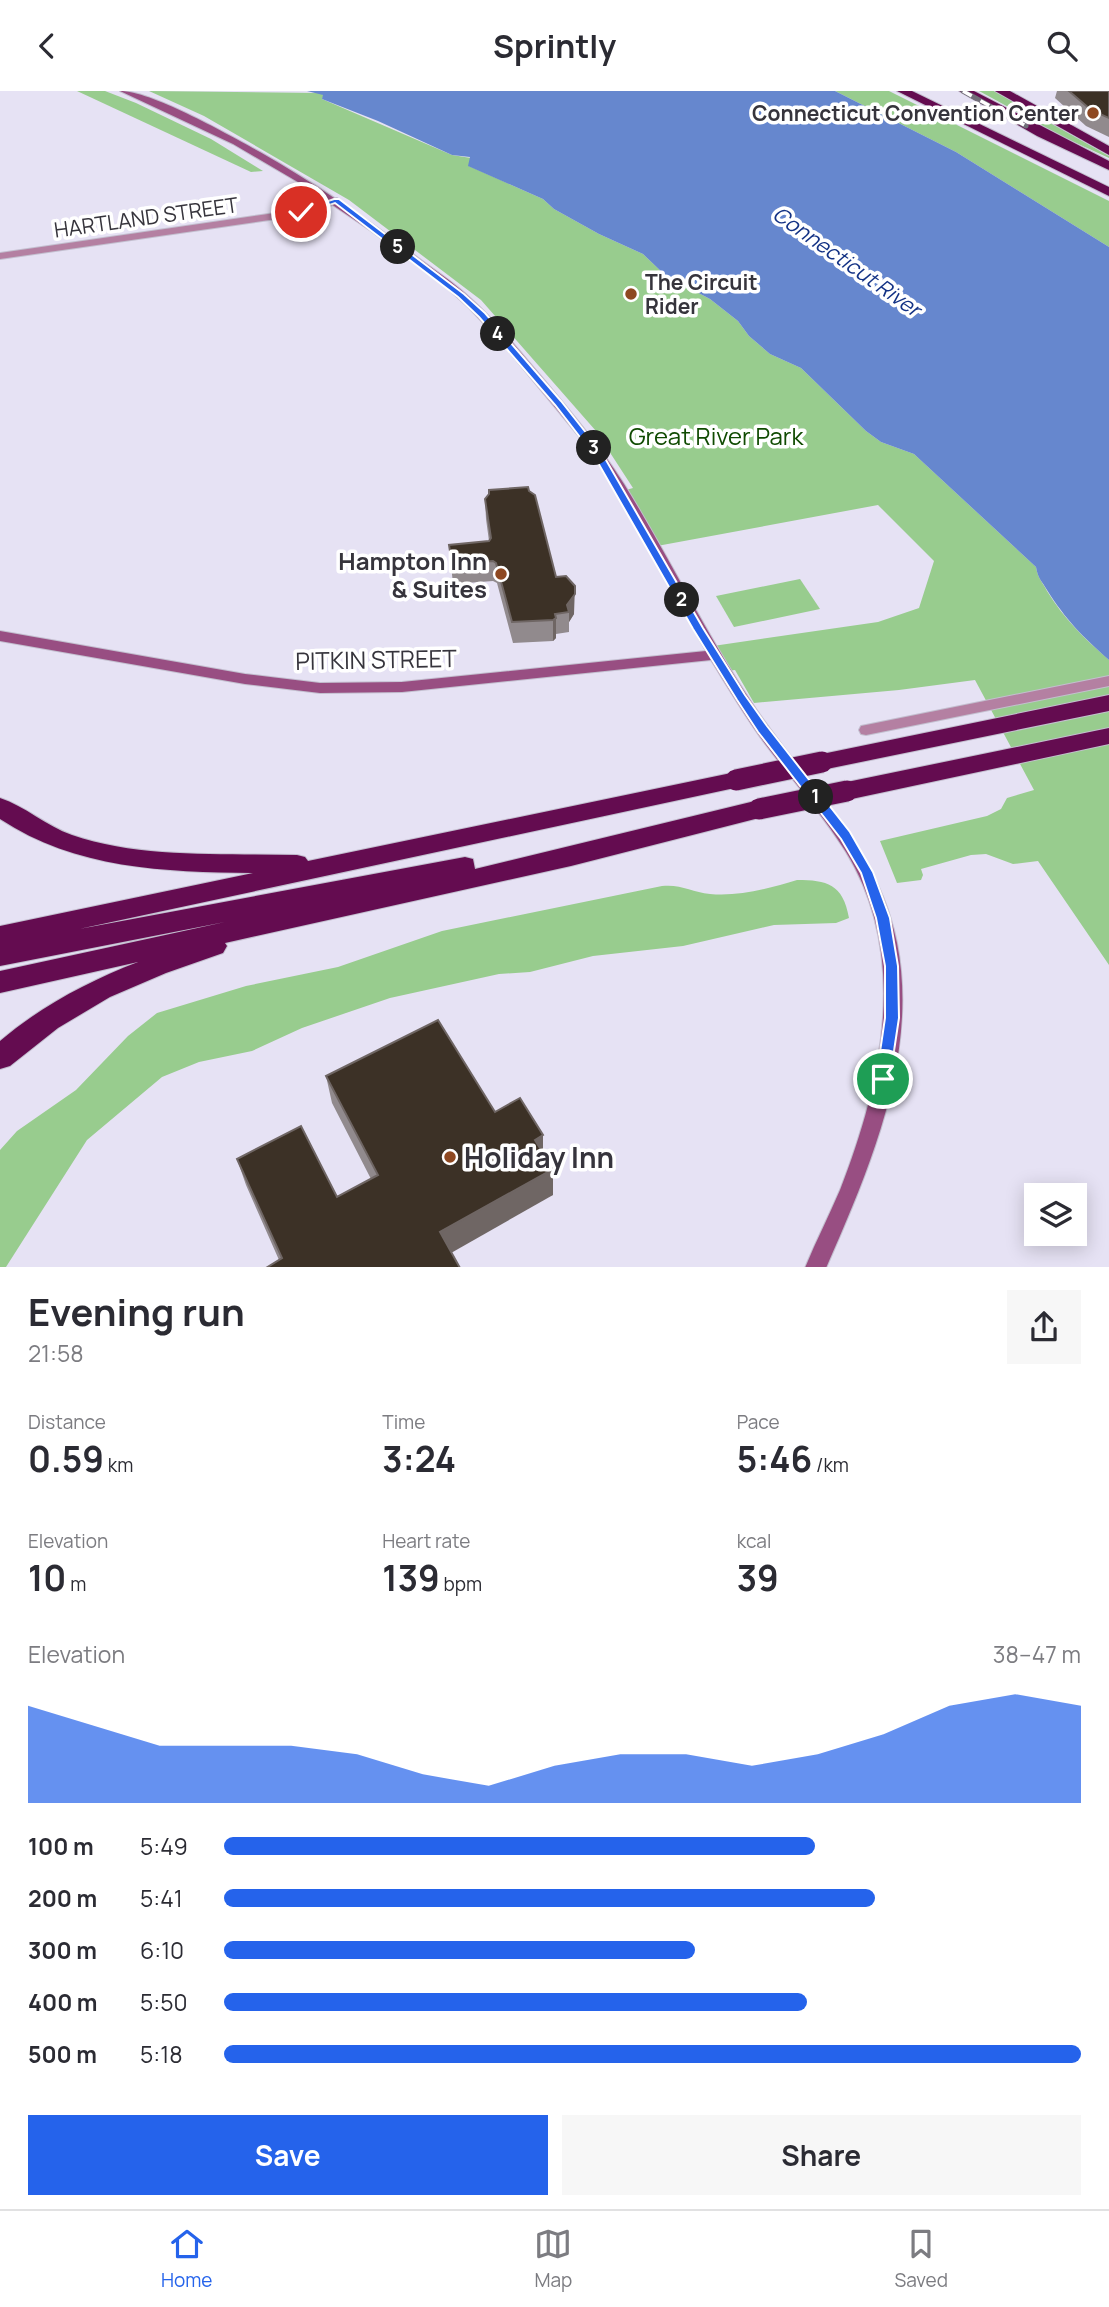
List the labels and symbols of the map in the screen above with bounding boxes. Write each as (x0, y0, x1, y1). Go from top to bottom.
place label: Connecticut Convention Center (752, 99, 1079, 127)
marker: Connecticut Convention Center (1085, 105, 1101, 121)
pin (271, 182, 331, 242)
street label: HARTLAND STREET (52, 190, 240, 244)
water label: Connecticut River (768, 199, 928, 324)
pin: 5 (380, 229, 416, 265)
place label: The Circuit Rider (645, 268, 758, 320)
marker: The Circuit Rider (623, 286, 639, 302)
pin: 4 (480, 317, 516, 351)
park label: Great River Park (629, 419, 804, 452)
pin: 3 (576, 431, 612, 465)
place label: Hampton Inn & Suites (338, 544, 487, 605)
marker: Hampton Inn & Suites (493, 566, 509, 582)
pin: 2 (664, 582, 700, 617)
street label: PITKIN STREET (295, 641, 458, 677)
pin: 1 (798, 779, 834, 815)
pin (853, 1049, 913, 1109)
place label: Holiday Inn (464, 1138, 614, 1176)
marker: Holiday Inn (442, 1149, 458, 1165)

